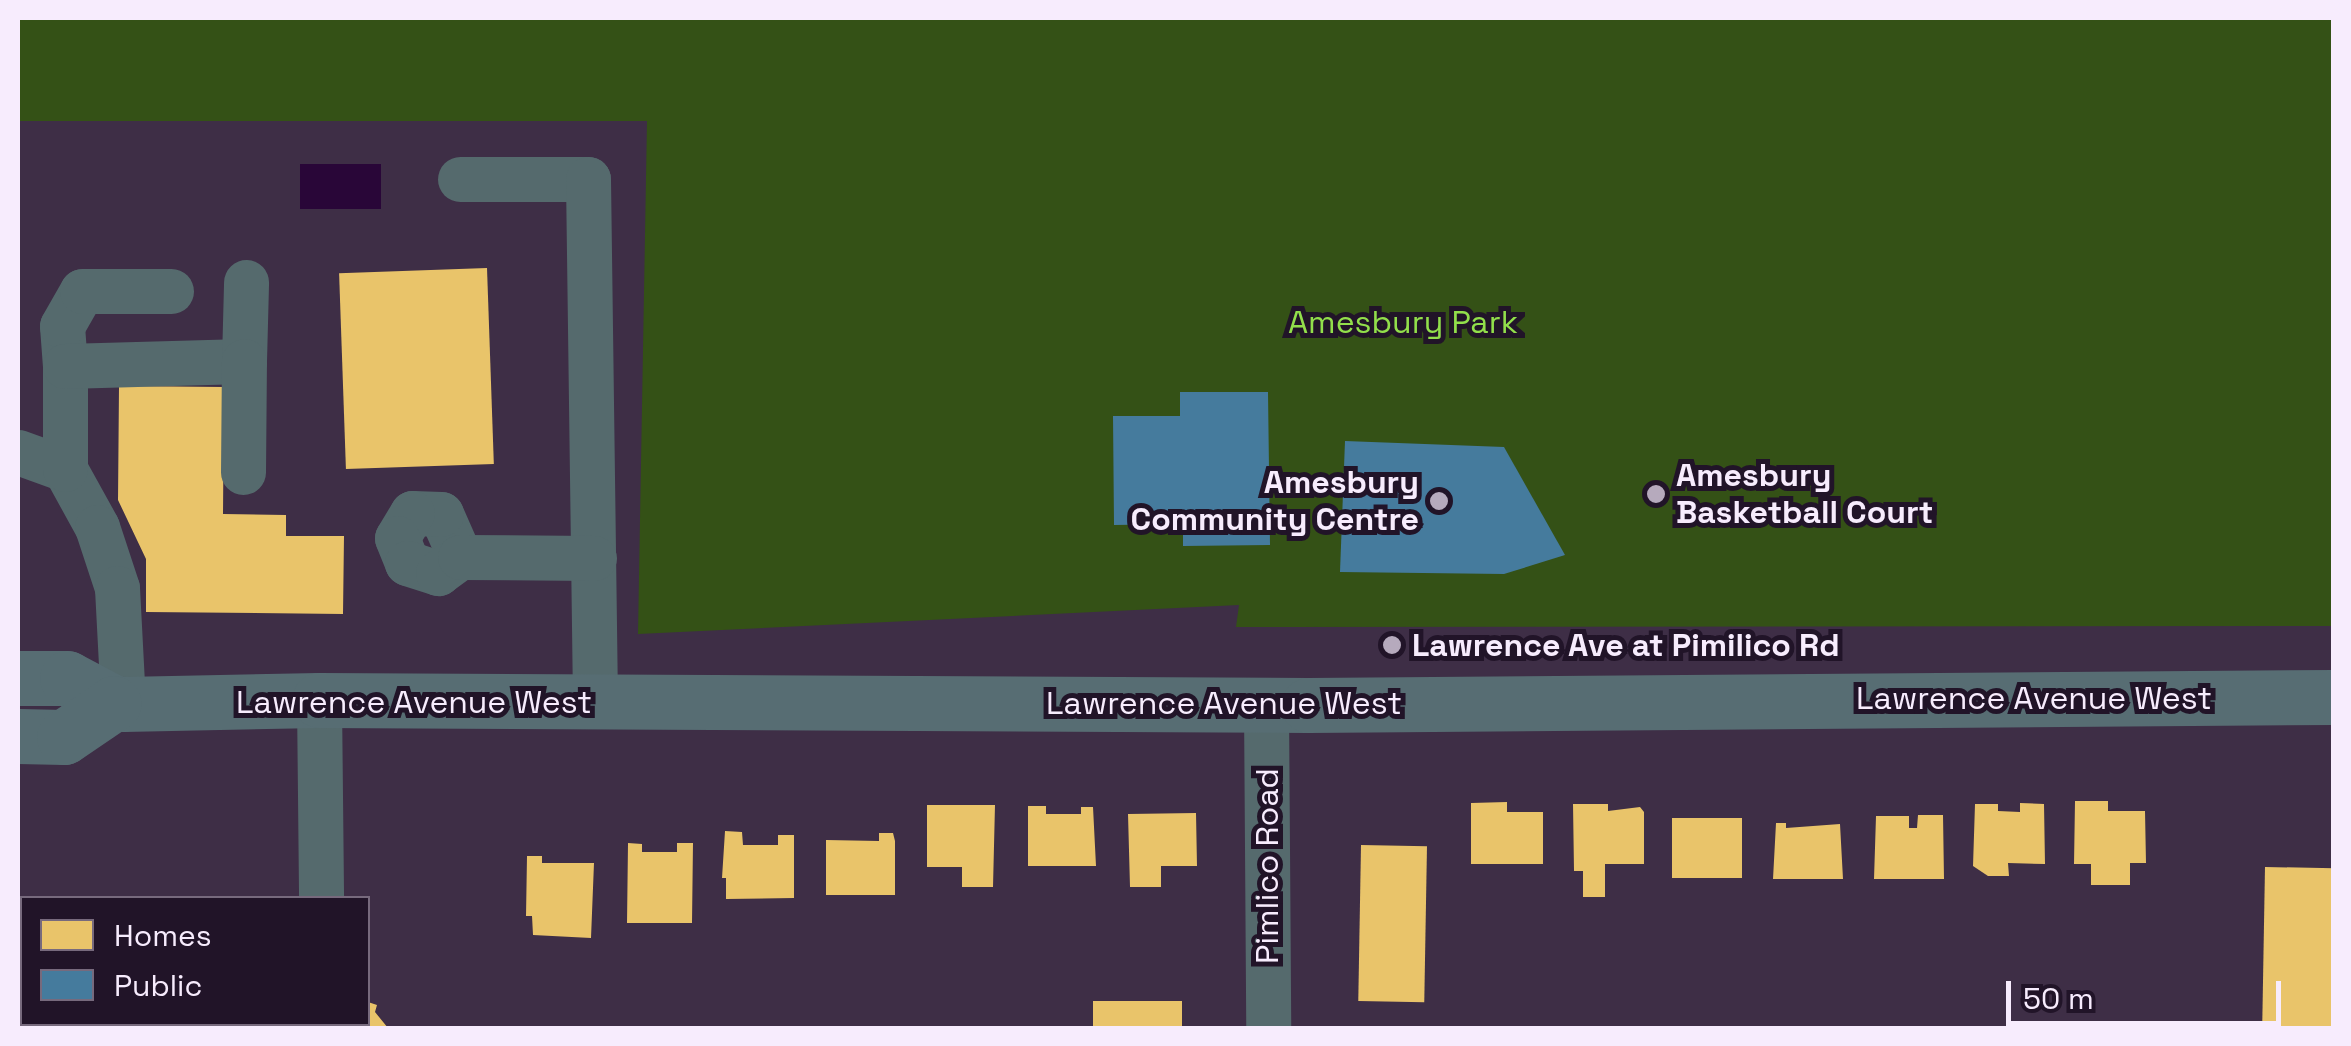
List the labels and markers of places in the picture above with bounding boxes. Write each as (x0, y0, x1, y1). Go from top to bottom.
place label: Amesbury Basketball Court (1676, 457, 1933, 532)
place label: Amesbury Community Centre (1131, 464, 1419, 539)
marker: Amesbury Basketball Court (1645, 483, 1667, 505)
marker: Amesbury Community Centre (1428, 490, 1450, 512)
place label: Lawrence Ave at Pimilico Rd (1412, 626, 1840, 664)
marker: Lawrence Ave at Pimilico Rd (1381, 634, 1403, 656)

